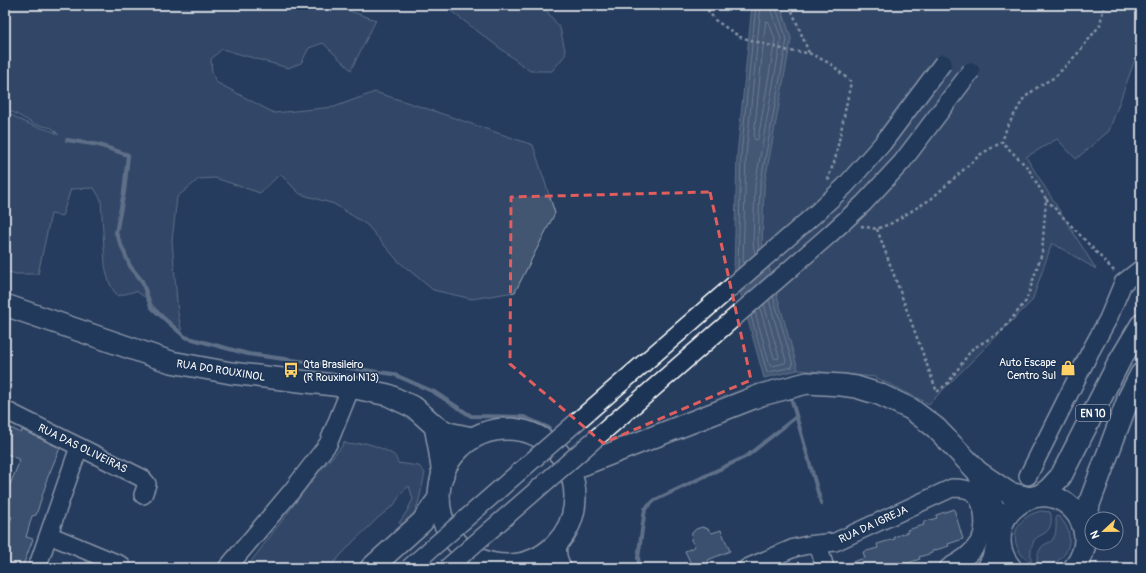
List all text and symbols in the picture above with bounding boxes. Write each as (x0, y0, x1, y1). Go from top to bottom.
place label: Auto Escape Centro Sul (999, 356, 1057, 382)
street label: RUA DO ROUXINOL (175, 357, 266, 384)
place label: Qta Brasileiro (R Rouxinol N13) (303, 358, 380, 384)
shop icon: Auto Escape Centro Sul (1059, 359, 1077, 377)
bus stop icon: Qta Brasileiro (R Rouxinol N13) (282, 361, 300, 379)
road number: EN 10 (1076, 405, 1110, 421)
street label: RUA DAS OLIVEIRAS (36, 421, 130, 476)
street label: RUA DA IGREJA (837, 503, 910, 546)
north arrow (1084, 511, 1124, 551)
text: N (1088, 528, 1103, 540)

